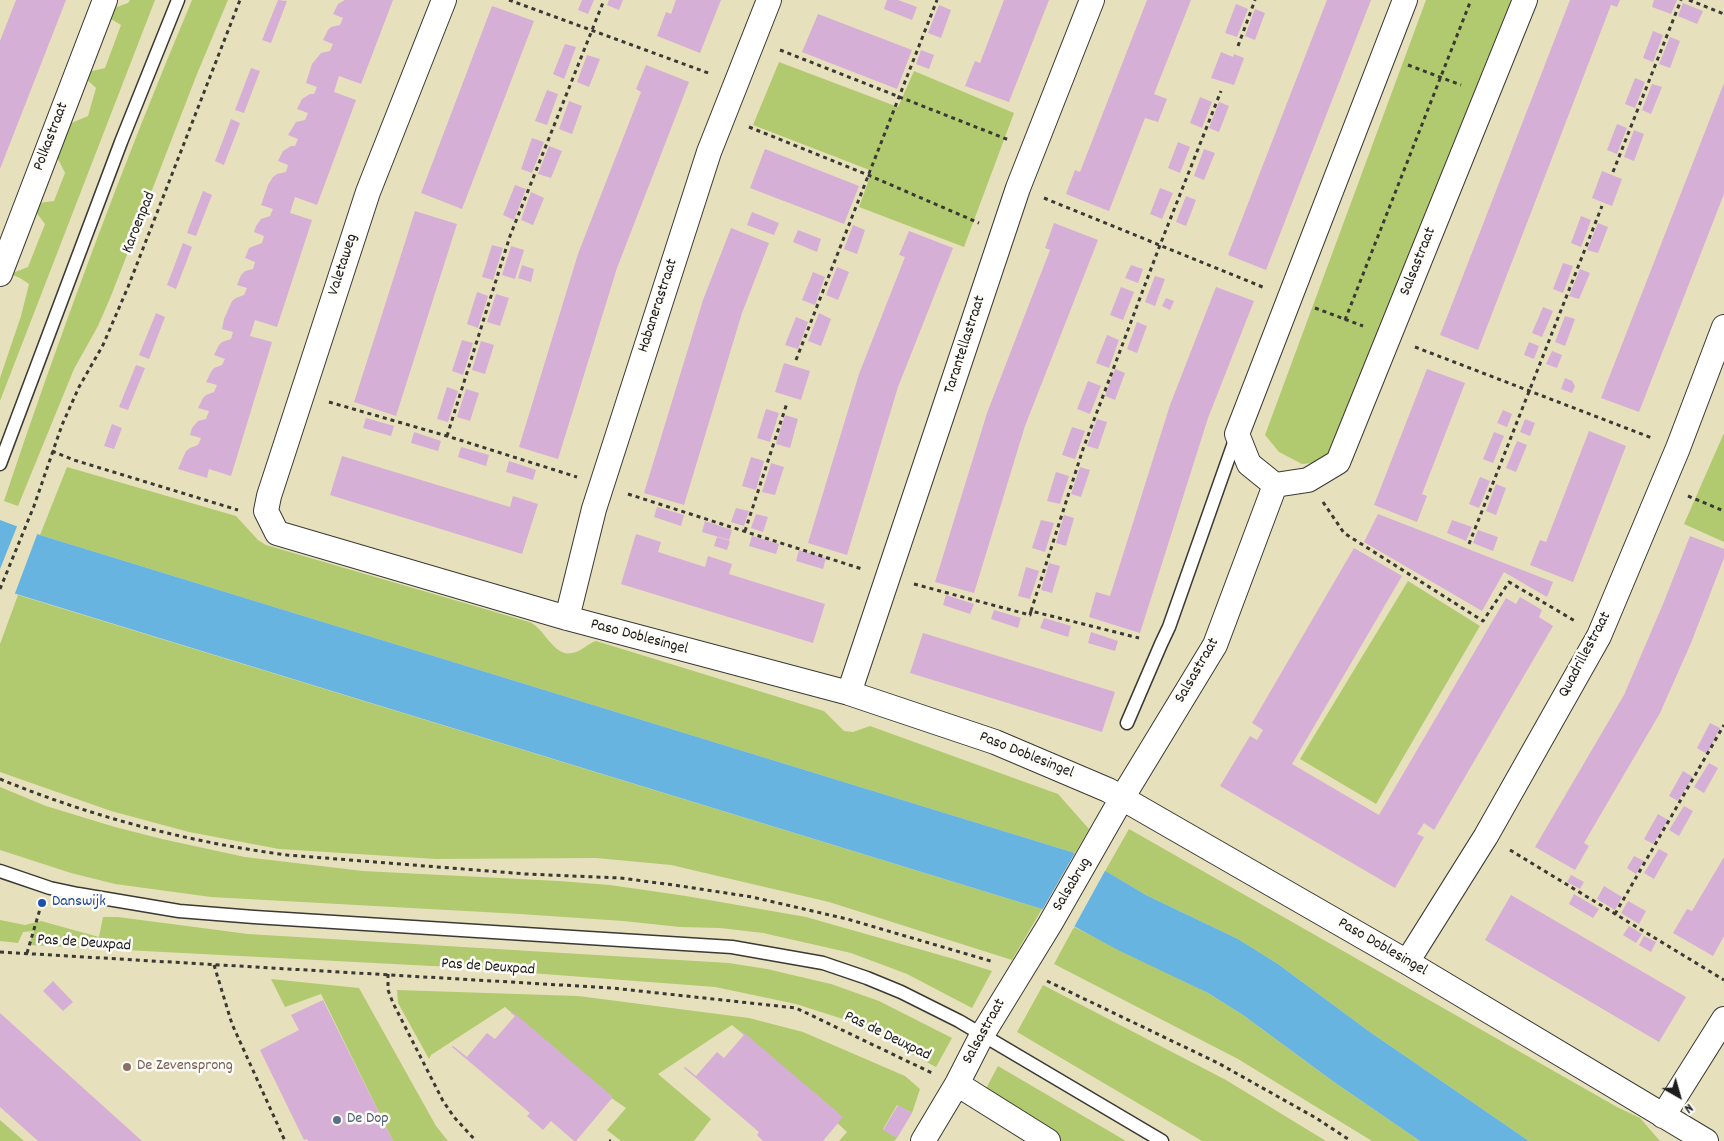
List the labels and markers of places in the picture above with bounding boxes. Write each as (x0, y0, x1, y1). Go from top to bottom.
place label: Danswijk (52, 893, 106, 913)
marker: Danswijk (36, 897, 48, 909)
place label: De Zevensprong (137, 1057, 233, 1077)
marker: De Zevensprong (121, 1061, 133, 1073)
place label: De Dop (347, 1110, 389, 1130)
marker: De Dop (331, 1114, 343, 1126)

